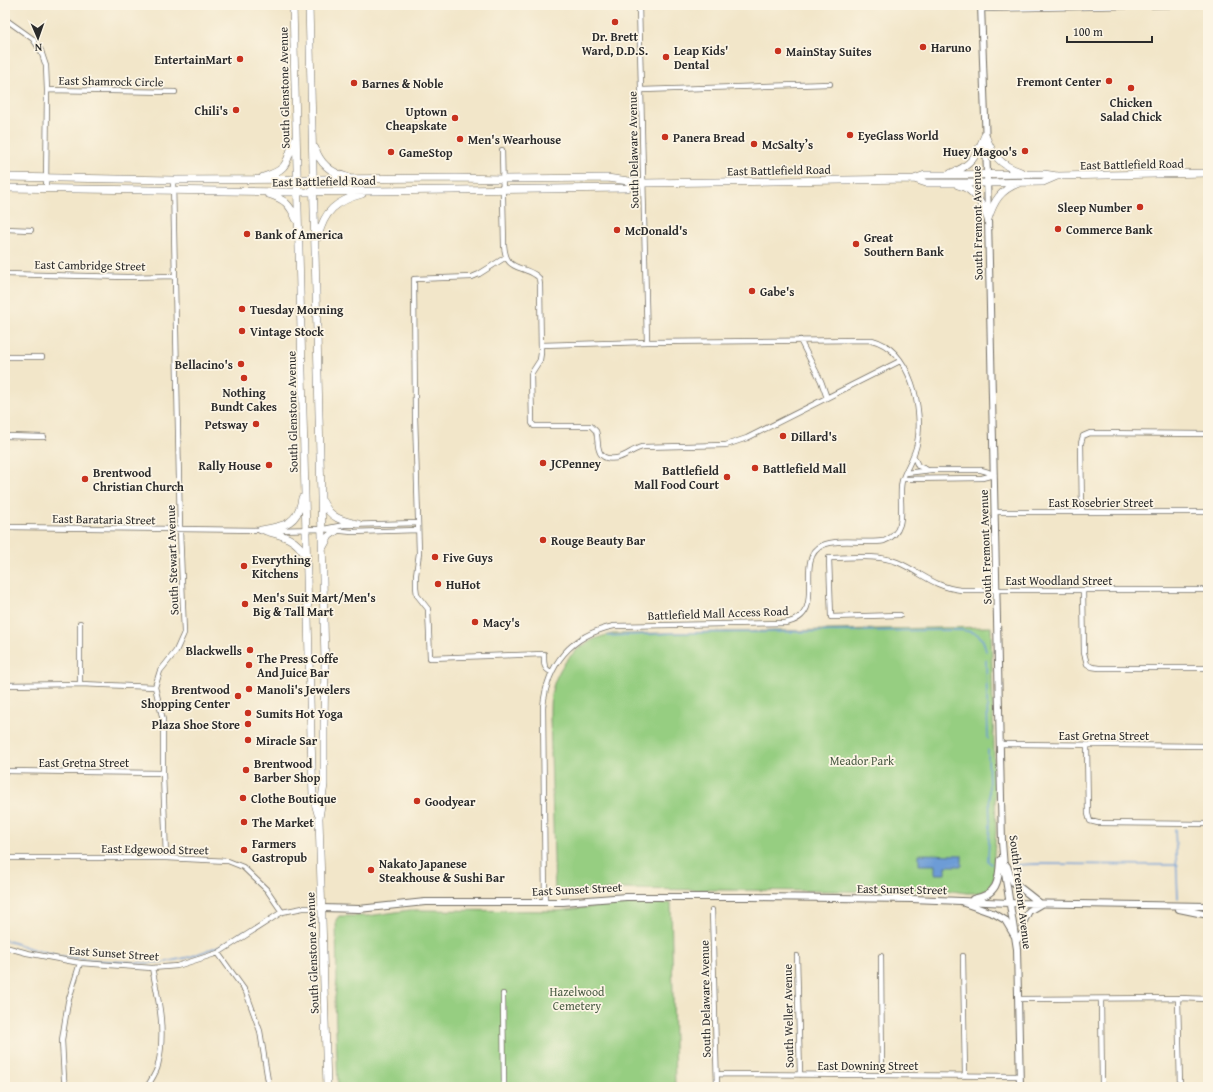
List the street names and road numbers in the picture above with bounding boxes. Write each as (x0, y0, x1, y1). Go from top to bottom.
street label: South Glenstone Avenue (274, 27, 294, 149)
street label: East Shamrock Circle (58, 72, 164, 90)
street label: South Delaware Avenue (623, 91, 643, 209)
street label: East Battlefield Road (1080, 155, 1185, 173)
street label: East Battlefield Road (727, 161, 832, 179)
street label: South Fremont Avenue (967, 165, 987, 281)
street label: East Battlefield Road (272, 172, 377, 190)
street label: East Cambridge Street (34, 256, 146, 274)
street label: South Glenstone Avenue (282, 351, 302, 473)
street label: South Fremont Avenue (974, 489, 995, 605)
street label: East Rosebrier Street (1049, 494, 1154, 511)
street label: South Stewart Avenue (162, 504, 182, 616)
street label: East Barataria Street (52, 510, 157, 528)
street label: East Woodland Street (1006, 572, 1113, 589)
street label: Battlefield Mall Access Road (647, 602, 789, 624)
street label: East Gretna Street (1059, 727, 1150, 744)
street label: East Gretna Street (39, 754, 130, 771)
street label: South Fremont Avenue (1006, 834, 1036, 950)
street label: East Edgewood Street (101, 840, 210, 858)
street label: East Sunset Street (532, 878, 623, 900)
street label: East Sunset Street (857, 880, 948, 898)
street label: South Glenstone Avenue (301, 891, 323, 1014)
street label: South Delaware Avenue (695, 940, 715, 1058)
street label: East Sunset Street (68, 941, 160, 965)
street label: South Weller Avenue (779, 963, 797, 1068)
street label: East Downing Street (818, 1057, 919, 1074)

